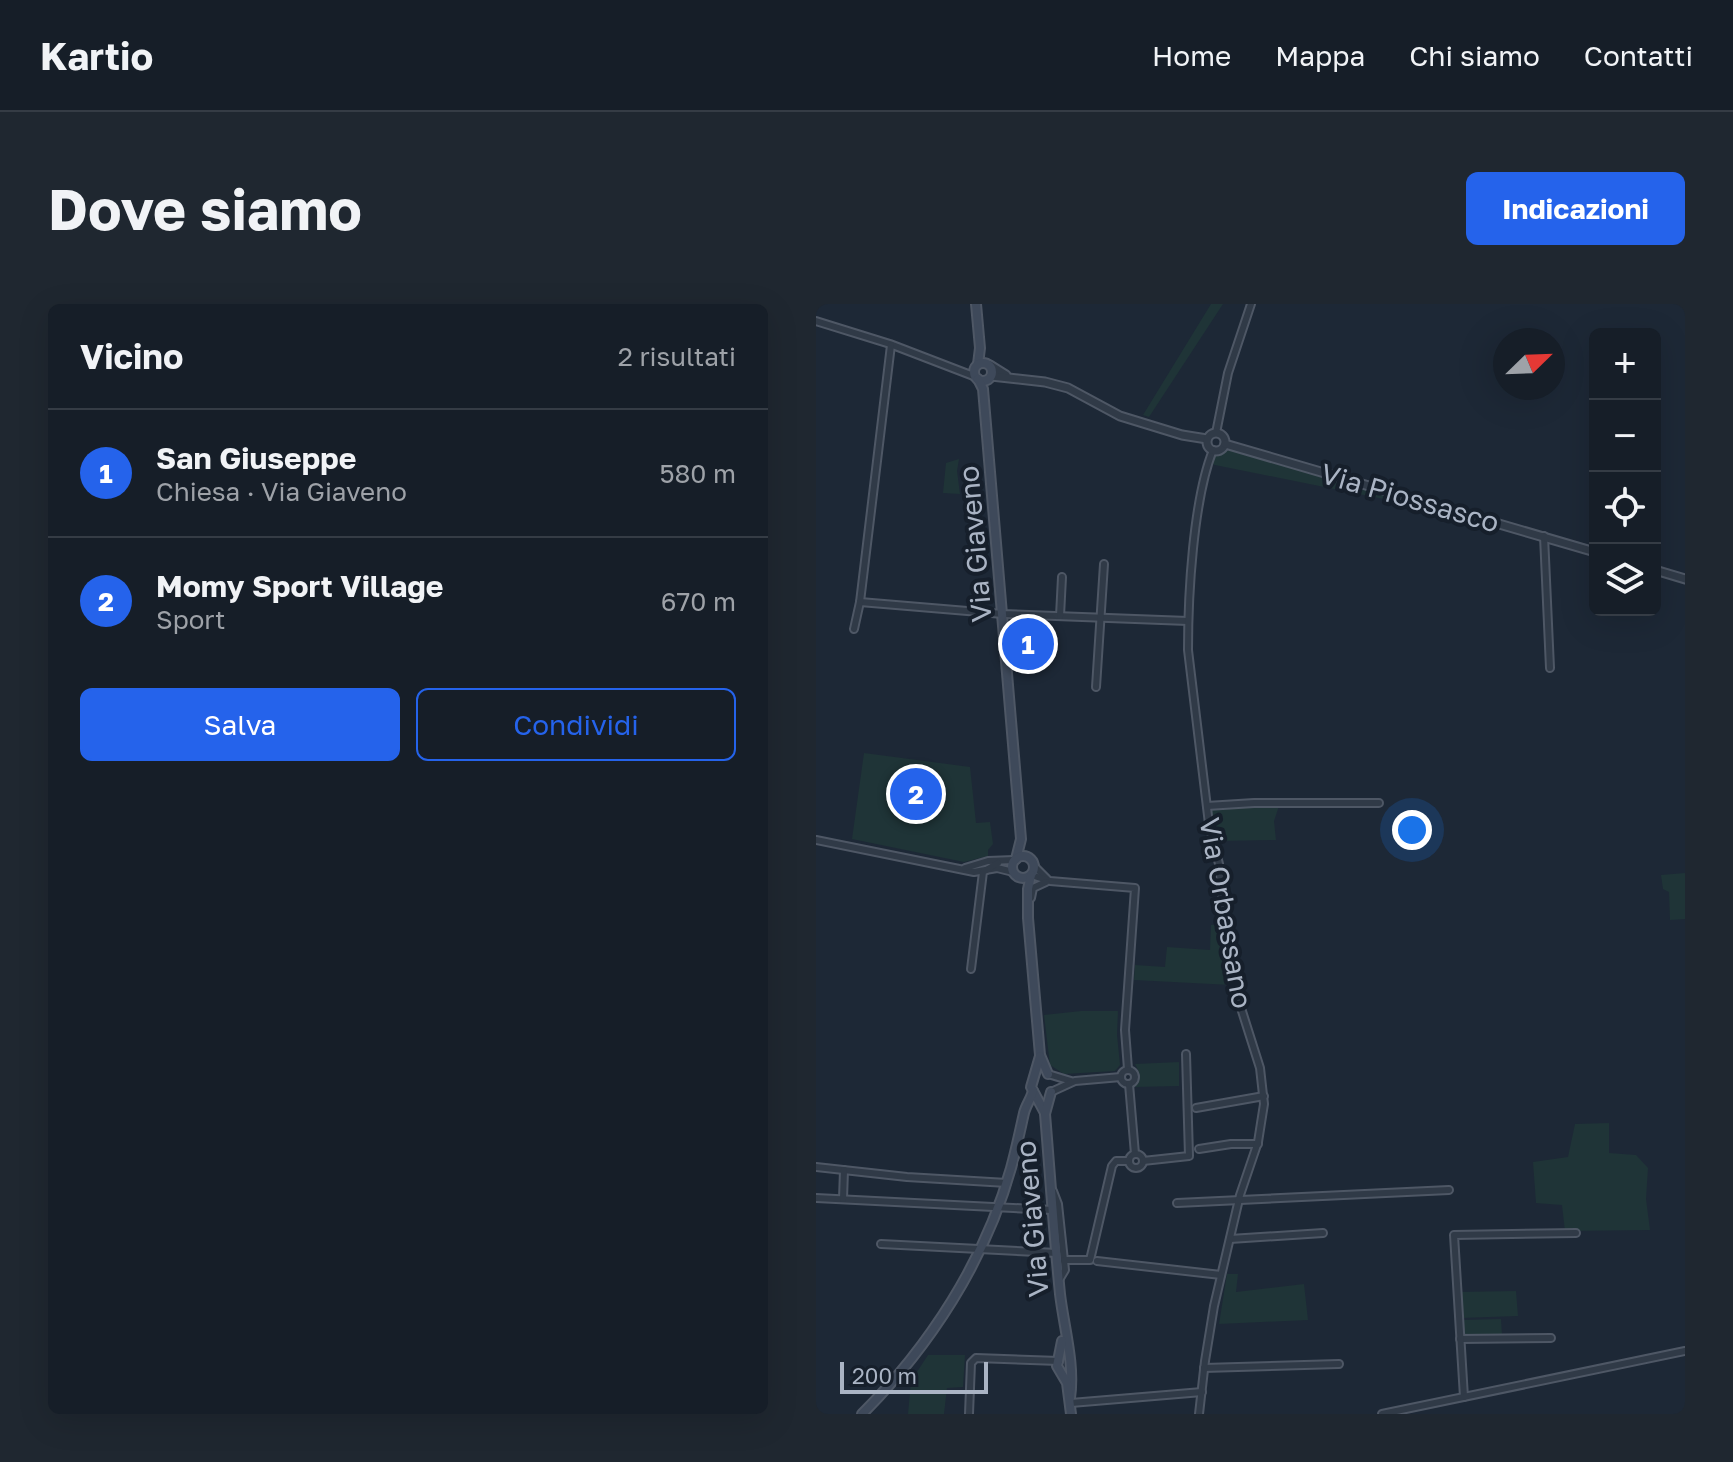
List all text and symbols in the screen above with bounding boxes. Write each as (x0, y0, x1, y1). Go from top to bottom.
text: Kartio (40, 33, 153, 78)
text: Home (1152, 39, 1231, 72)
text: Mappa (1275, 39, 1365, 72)
text: Chi siamo (1409, 39, 1540, 72)
text: Contatti (1584, 39, 1693, 72)
button: Indicazioni (1466, 172, 1685, 245)
text: Dove siamo (48, 175, 362, 242)
north arrow (1493, 328, 1565, 400)
map controls (1589, 328, 1661, 616)
button: + (1589, 328, 1661, 400)
text: Vicino (80, 336, 183, 376)
text: 2 risultati (618, 341, 736, 372)
button: − (1589, 400, 1661, 472)
text: San Giuseppe (156, 440, 356, 476)
street label: Via Piossasco (1317, 456, 1503, 539)
text: 1 (99, 458, 113, 489)
text: 580 m (659, 458, 736, 489)
street label: Via Giaveno (951, 464, 998, 624)
button: locate (1589, 472, 1661, 544)
text: Chiesa · Via Giaveno (156, 476, 407, 507)
button: layers (1589, 544, 1661, 616)
text: Momy Sport Village (156, 568, 444, 604)
text: 2 (98, 586, 114, 617)
text: 670 m (661, 586, 736, 617)
text: Sport (156, 604, 225, 635)
pin: 1 (1002, 614, 1054, 674)
button: Salva (80, 688, 400, 761)
button: Condividi (416, 688, 736, 761)
pin: 2 (890, 764, 942, 824)
your location (1392, 810, 1432, 850)
street label: Via Orbassano (1193, 815, 1260, 1011)
street label: Via Giaveno (1008, 1139, 1055, 1299)
scale bar (840, 1358, 988, 1394)
text: 200 m (852, 1362, 917, 1389)

